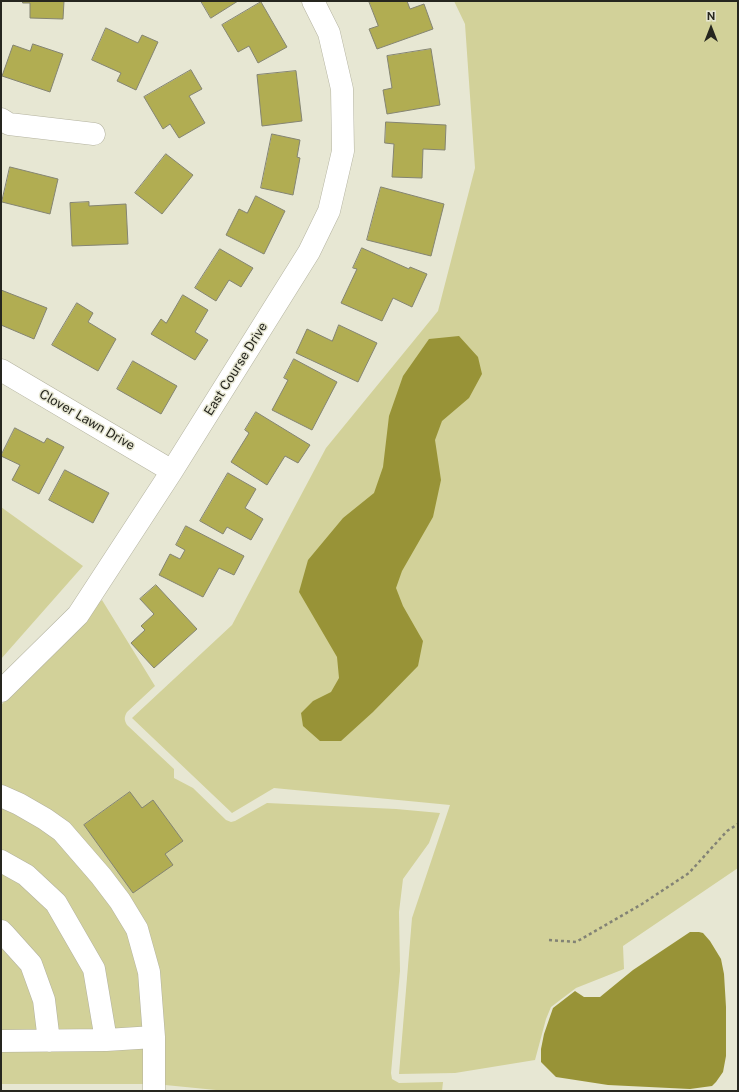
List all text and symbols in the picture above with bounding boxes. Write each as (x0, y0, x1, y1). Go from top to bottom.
north arrow (691, 8, 731, 48)
text: N (707, 10, 715, 22)
street label: East Course Drive (201, 320, 271, 418)
street label: Clover Lawn Drive (36, 386, 138, 454)

